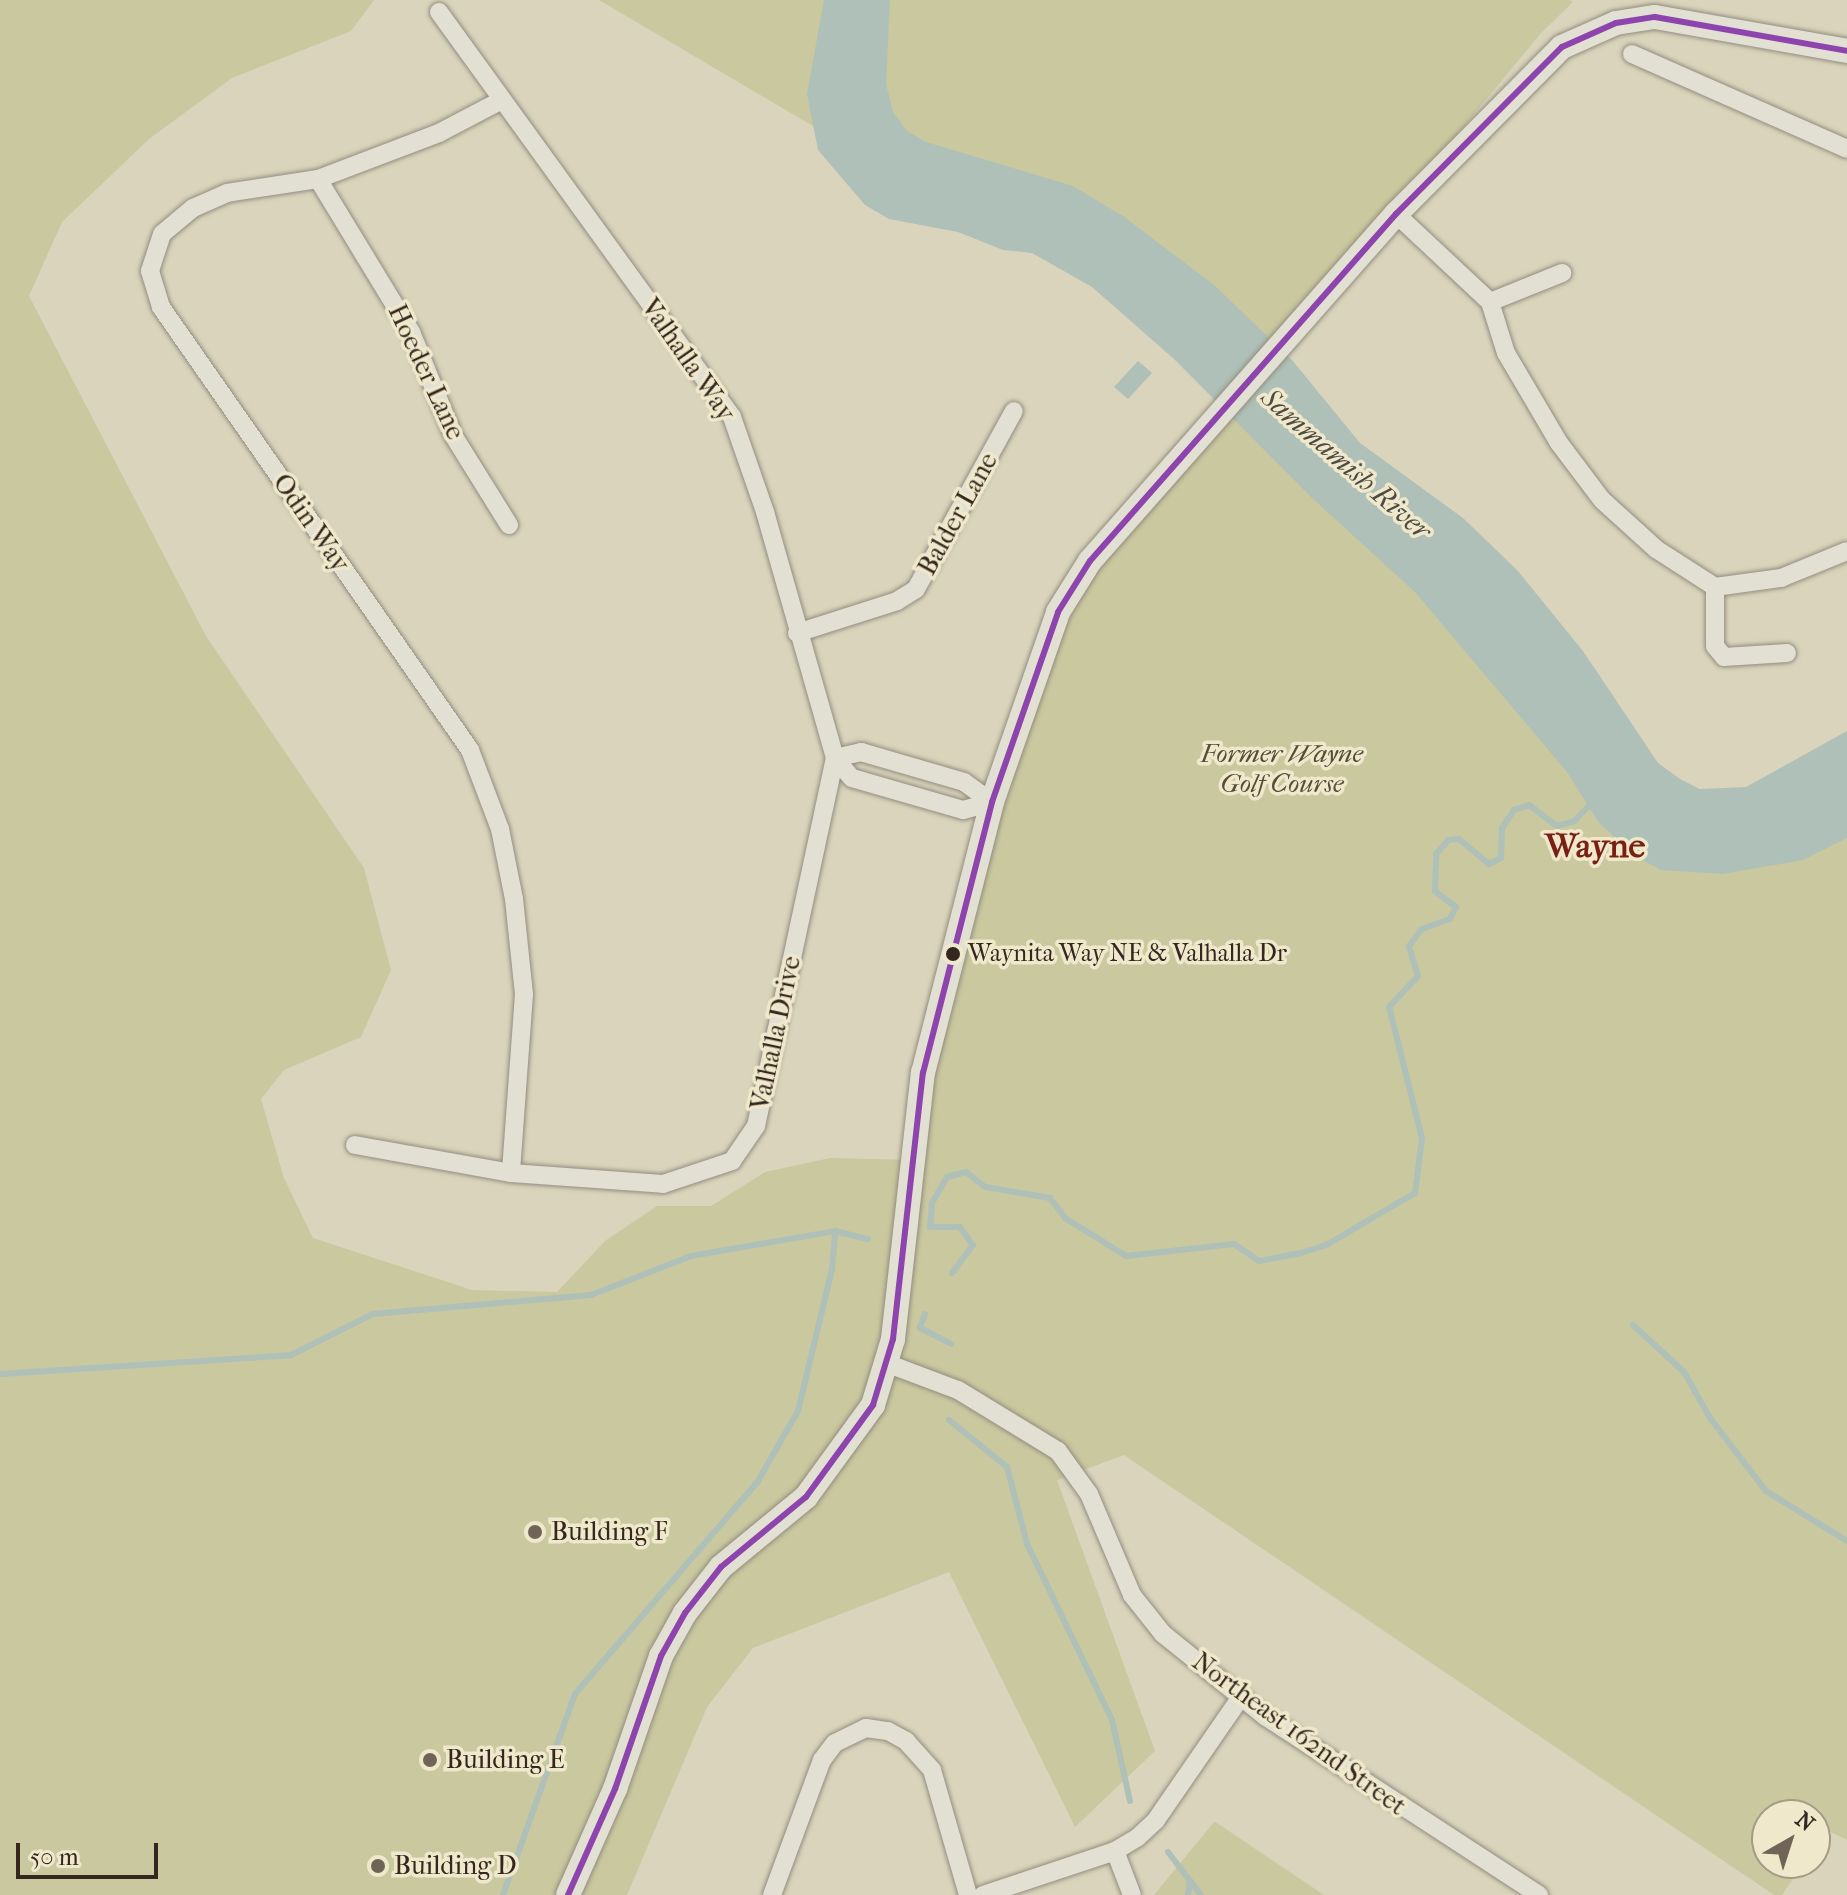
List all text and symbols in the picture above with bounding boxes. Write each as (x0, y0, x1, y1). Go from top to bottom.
street label: Valhalla Way (634, 293, 742, 427)
street label: Hoeder Lane (381, 299, 471, 445)
water label: Sammamish River (1254, 381, 1438, 547)
street label: Balder Lane (912, 447, 1004, 581)
street label: Odin Way (266, 468, 356, 578)
park label: Former Wayne Golf Course (1201, 738, 1363, 800)
district label: Wayne (1545, 827, 1645, 867)
place label: Waynita Way NE & Valhalla Dr (968, 940, 1287, 968)
marker: Waynita Way NE & Valhalla Dr (945, 946, 961, 962)
street label: Valhalla Drive (744, 953, 808, 1113)
place label: Building F (551, 1516, 668, 1548)
marker: Building F (526, 1523, 544, 1541)
street label: Northeast 162nd Street (1186, 1646, 1412, 1822)
place label: Building E (446, 1744, 565, 1776)
marker: Building E (421, 1751, 439, 1769)
north arrow (1751, 1799, 1831, 1879)
text: N (1790, 1807, 1820, 1837)
scale bar (20, 1827, 162, 1877)
text: 50 m (30, 1843, 79, 1871)
place label: Building D (394, 1850, 517, 1882)
marker: Building D (369, 1857, 387, 1875)

